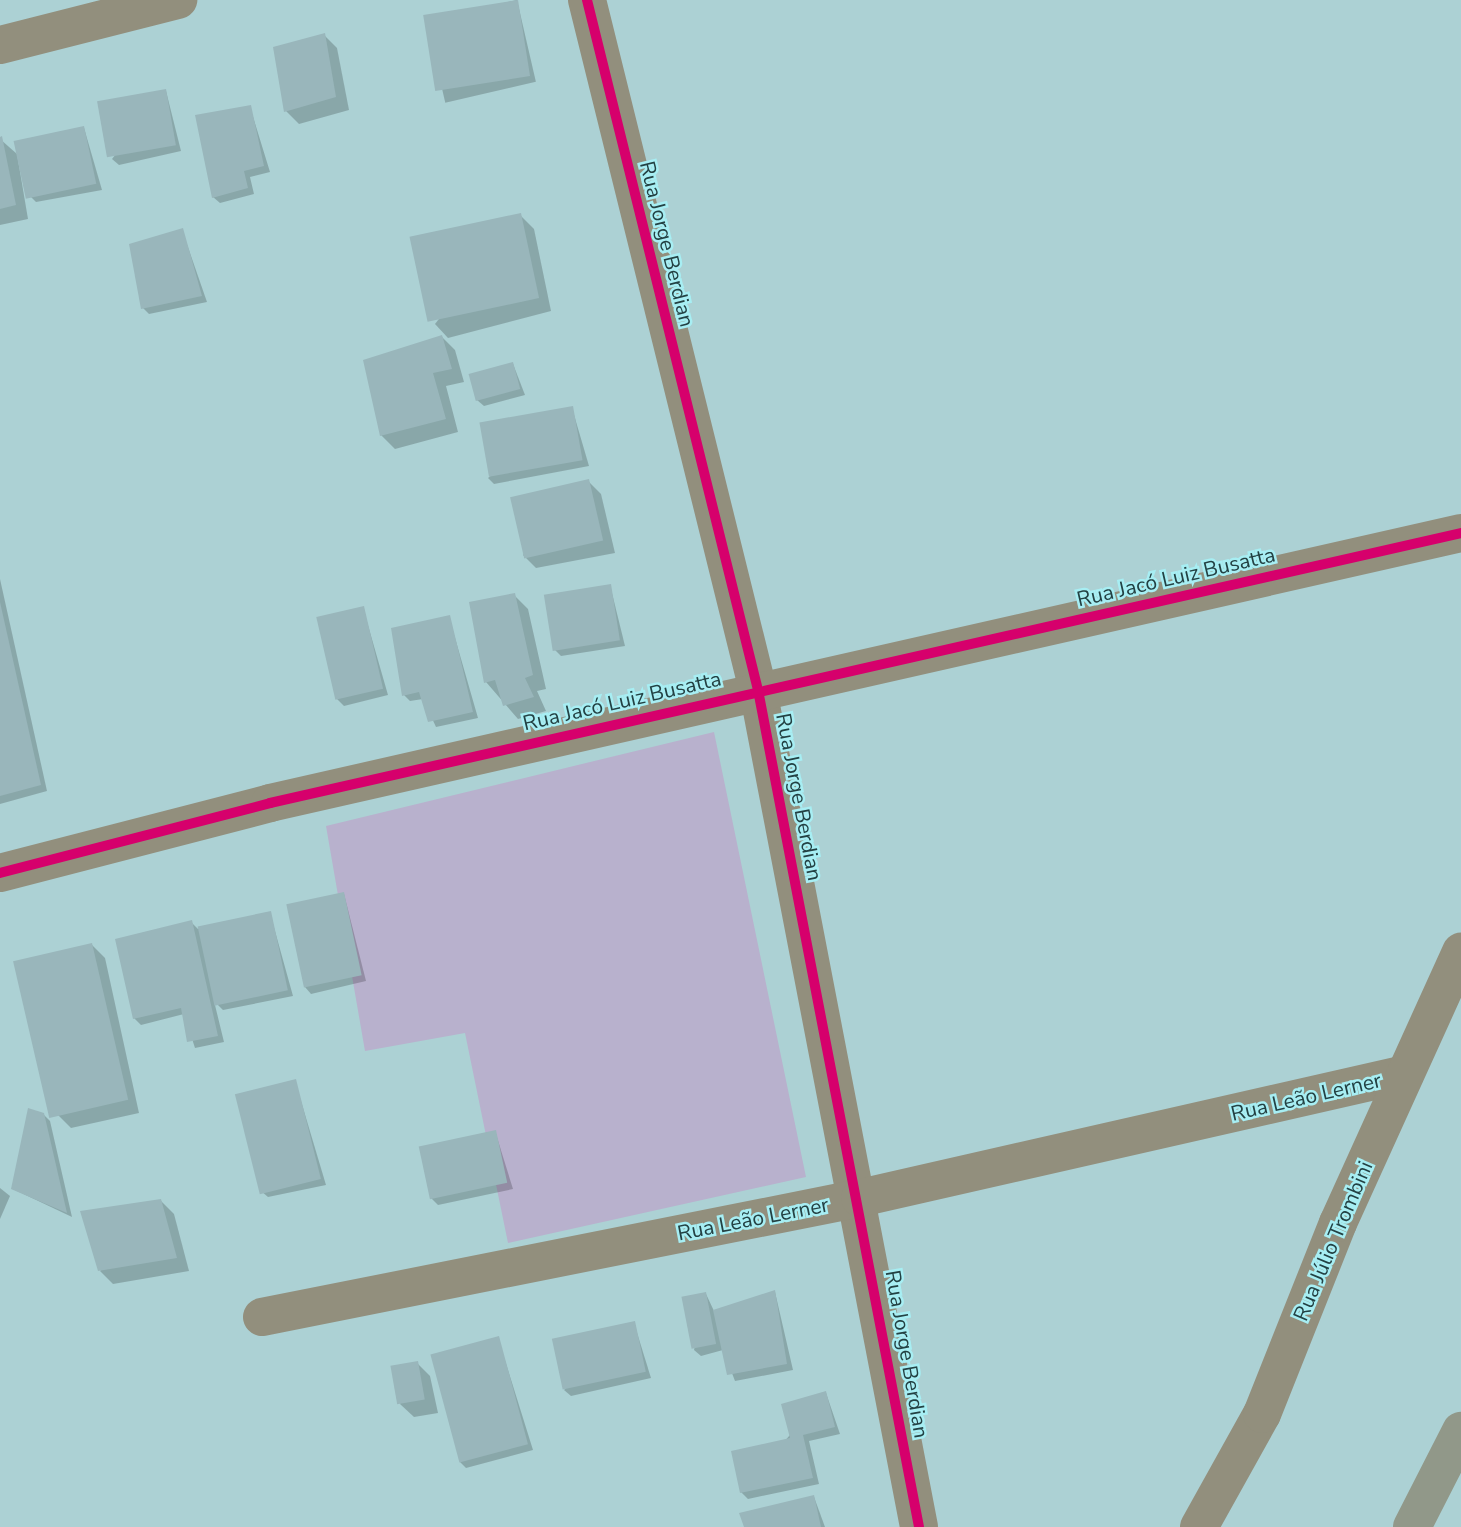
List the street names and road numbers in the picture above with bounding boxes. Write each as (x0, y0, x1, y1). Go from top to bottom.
street label: Rua Jorge Berdian (634, 158, 700, 330)
street label: Rua Jacó Luiz Busatta (1074, 542, 1278, 612)
street label: Rua Jacó Luiz Busatta (520, 666, 724, 736)
street label: Rua Jorge Berdian (770, 711, 828, 883)
street label: Rua Leão Lerner (1228, 1067, 1384, 1127)
street label: Rua Júlio Trombini (1288, 1157, 1378, 1325)
street label: Rua Leão Lerner (675, 1192, 831, 1246)
street label: Rua Jorge Berdian (880, 1268, 934, 1440)

